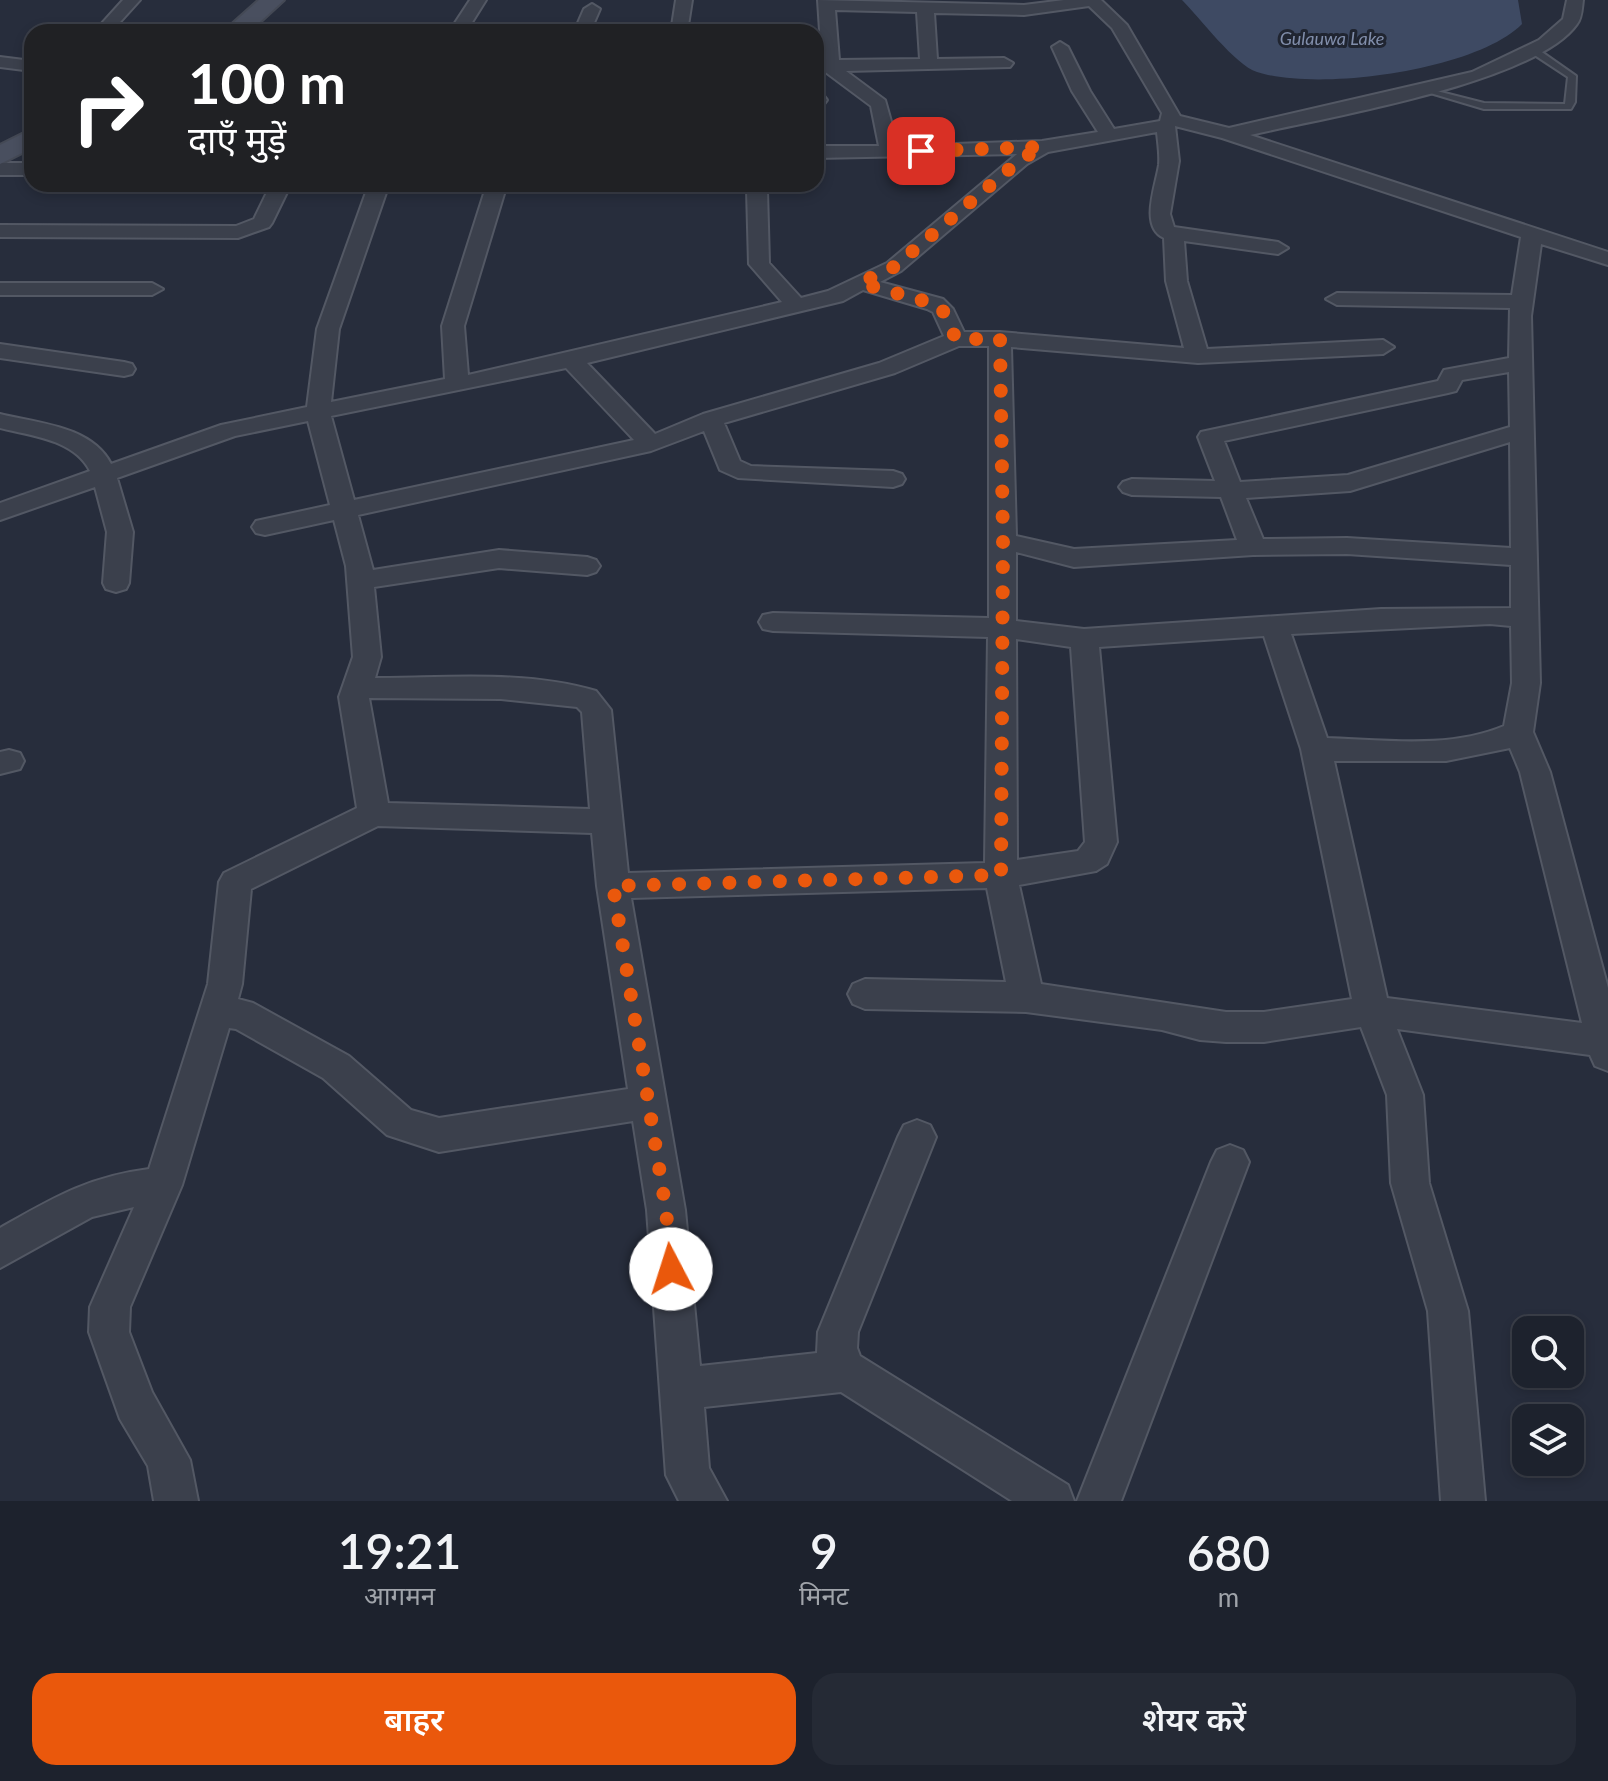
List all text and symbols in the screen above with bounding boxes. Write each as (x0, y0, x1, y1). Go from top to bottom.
water label: Gulauwa Lake (1280, 27, 1384, 49)
text: 100 m (188, 49, 346, 116)
icon: right (56, 56, 160, 160)
text: दाएँ मुड़ें (188, 117, 286, 161)
pin (887, 117, 955, 185)
icon: arrive (899, 129, 943, 173)
position arrow (629, 1227, 713, 1311)
map controls (1512, 1316, 1584, 1476)
button: search (1512, 1316, 1584, 1388)
button: layers (1512, 1404, 1584, 1476)
text: 19:21 (338, 1522, 461, 1579)
text: 9 (810, 1522, 838, 1579)
text: 680 (1187, 1524, 1270, 1581)
text: आगमन (364, 1579, 435, 1611)
text: मिनट (799, 1579, 849, 1611)
text: m (1218, 1581, 1239, 1613)
button: बाहर (32, 1673, 796, 1765)
button: शेयर करें (812, 1673, 1576, 1765)

